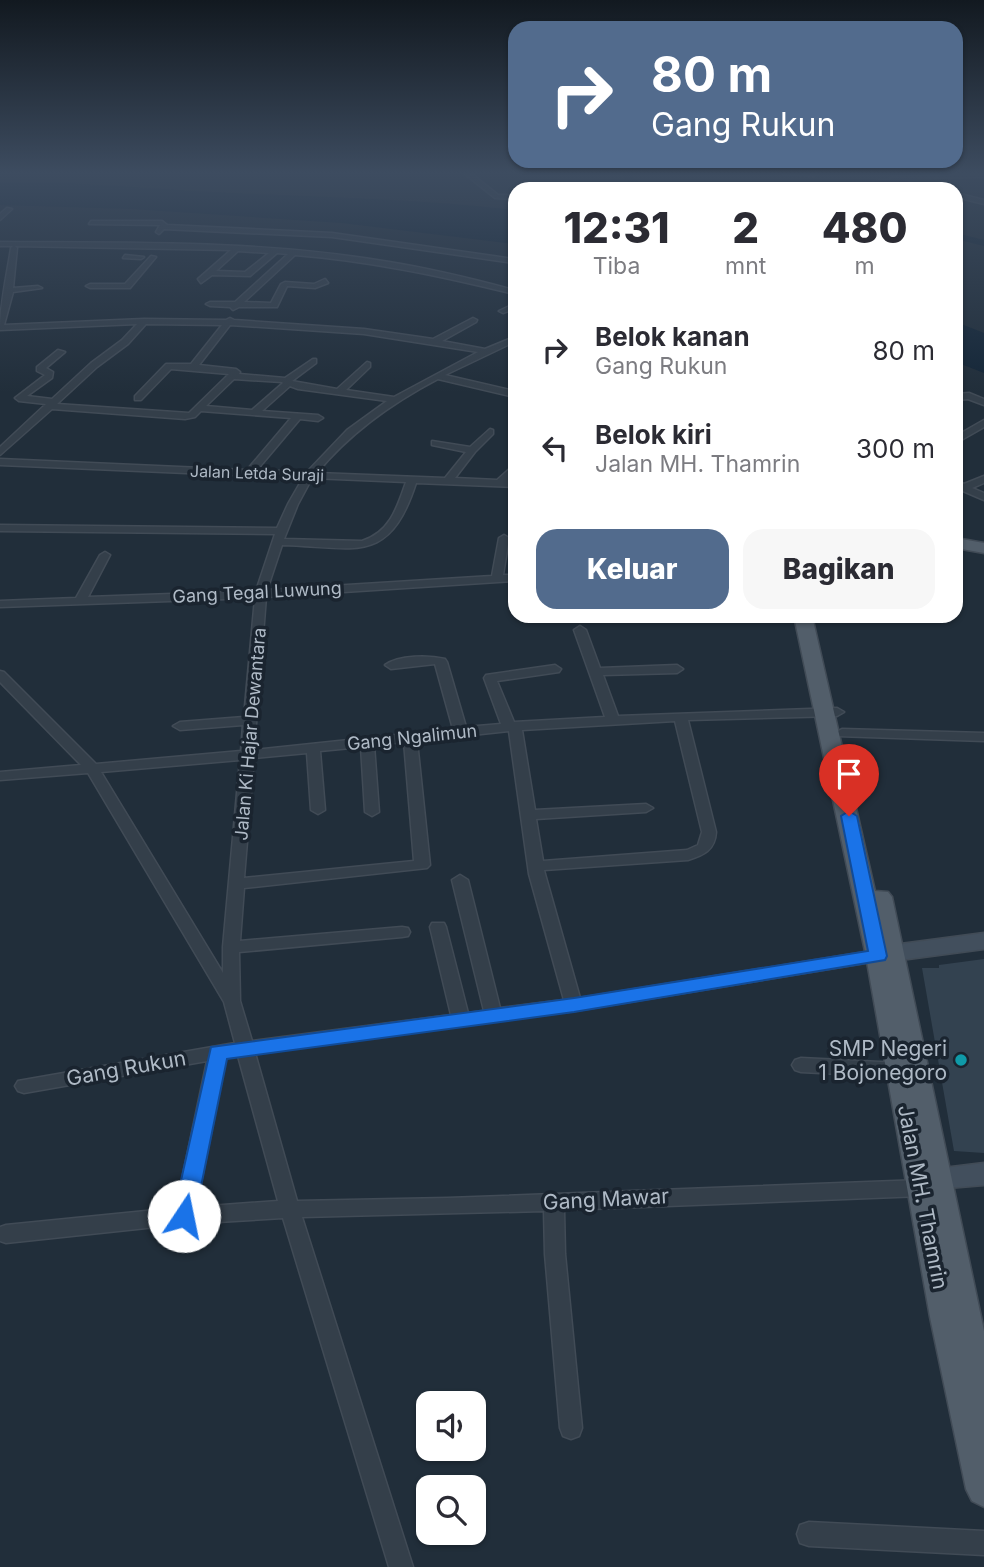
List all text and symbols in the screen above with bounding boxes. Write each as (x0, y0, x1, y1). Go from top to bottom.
text: 80 m (651, 45, 772, 104)
icon: right (536, 49, 627, 140)
text: Gang Rukun (651, 105, 835, 144)
text: 12:31 (563, 202, 670, 253)
text: 2 (732, 202, 759, 253)
text: 480 (822, 202, 908, 253)
text: Tiba (593, 252, 640, 280)
text: mnt (725, 252, 766, 280)
text: m (855, 252, 875, 280)
text: Belok kanan (595, 321, 750, 352)
icon: right (536, 331, 574, 369)
text: 80 m (872, 335, 935, 366)
text: Gang Rukun (595, 352, 727, 380)
text: Belok kiri (595, 419, 712, 450)
icon: left (536, 429, 574, 467)
text: 300 m (856, 433, 935, 464)
text: Jalan MH. Thamrin (595, 450, 800, 478)
street label: Jalan Letda Suraji (190, 461, 324, 485)
button: Keluar (536, 529, 729, 609)
button: Bagikan (743, 529, 935, 609)
street label: Gang Tegal Luwung (172, 577, 342, 607)
street label: Jalan Ki Hajar Dewantara (230, 627, 270, 841)
street label: Gang Ngalimun (346, 720, 478, 754)
pin (819, 744, 879, 816)
icon: arrive (830, 755, 868, 793)
place label: SMP Negeri 1 Bojonegoro (818, 1036, 947, 1085)
street label: Gang Rukun (64, 1045, 188, 1091)
marker: SMP Negeri 1 Bojonegoro (953, 1052, 969, 1068)
street label: Jalan MH. Thamrin (893, 1103, 953, 1291)
position arrow (147, 1179, 221, 1253)
street label: Gang Mawar (542, 1183, 670, 1215)
map controls (416, 1391, 486, 1545)
button: sound (416, 1391, 486, 1461)
button: search (416, 1475, 486, 1545)

